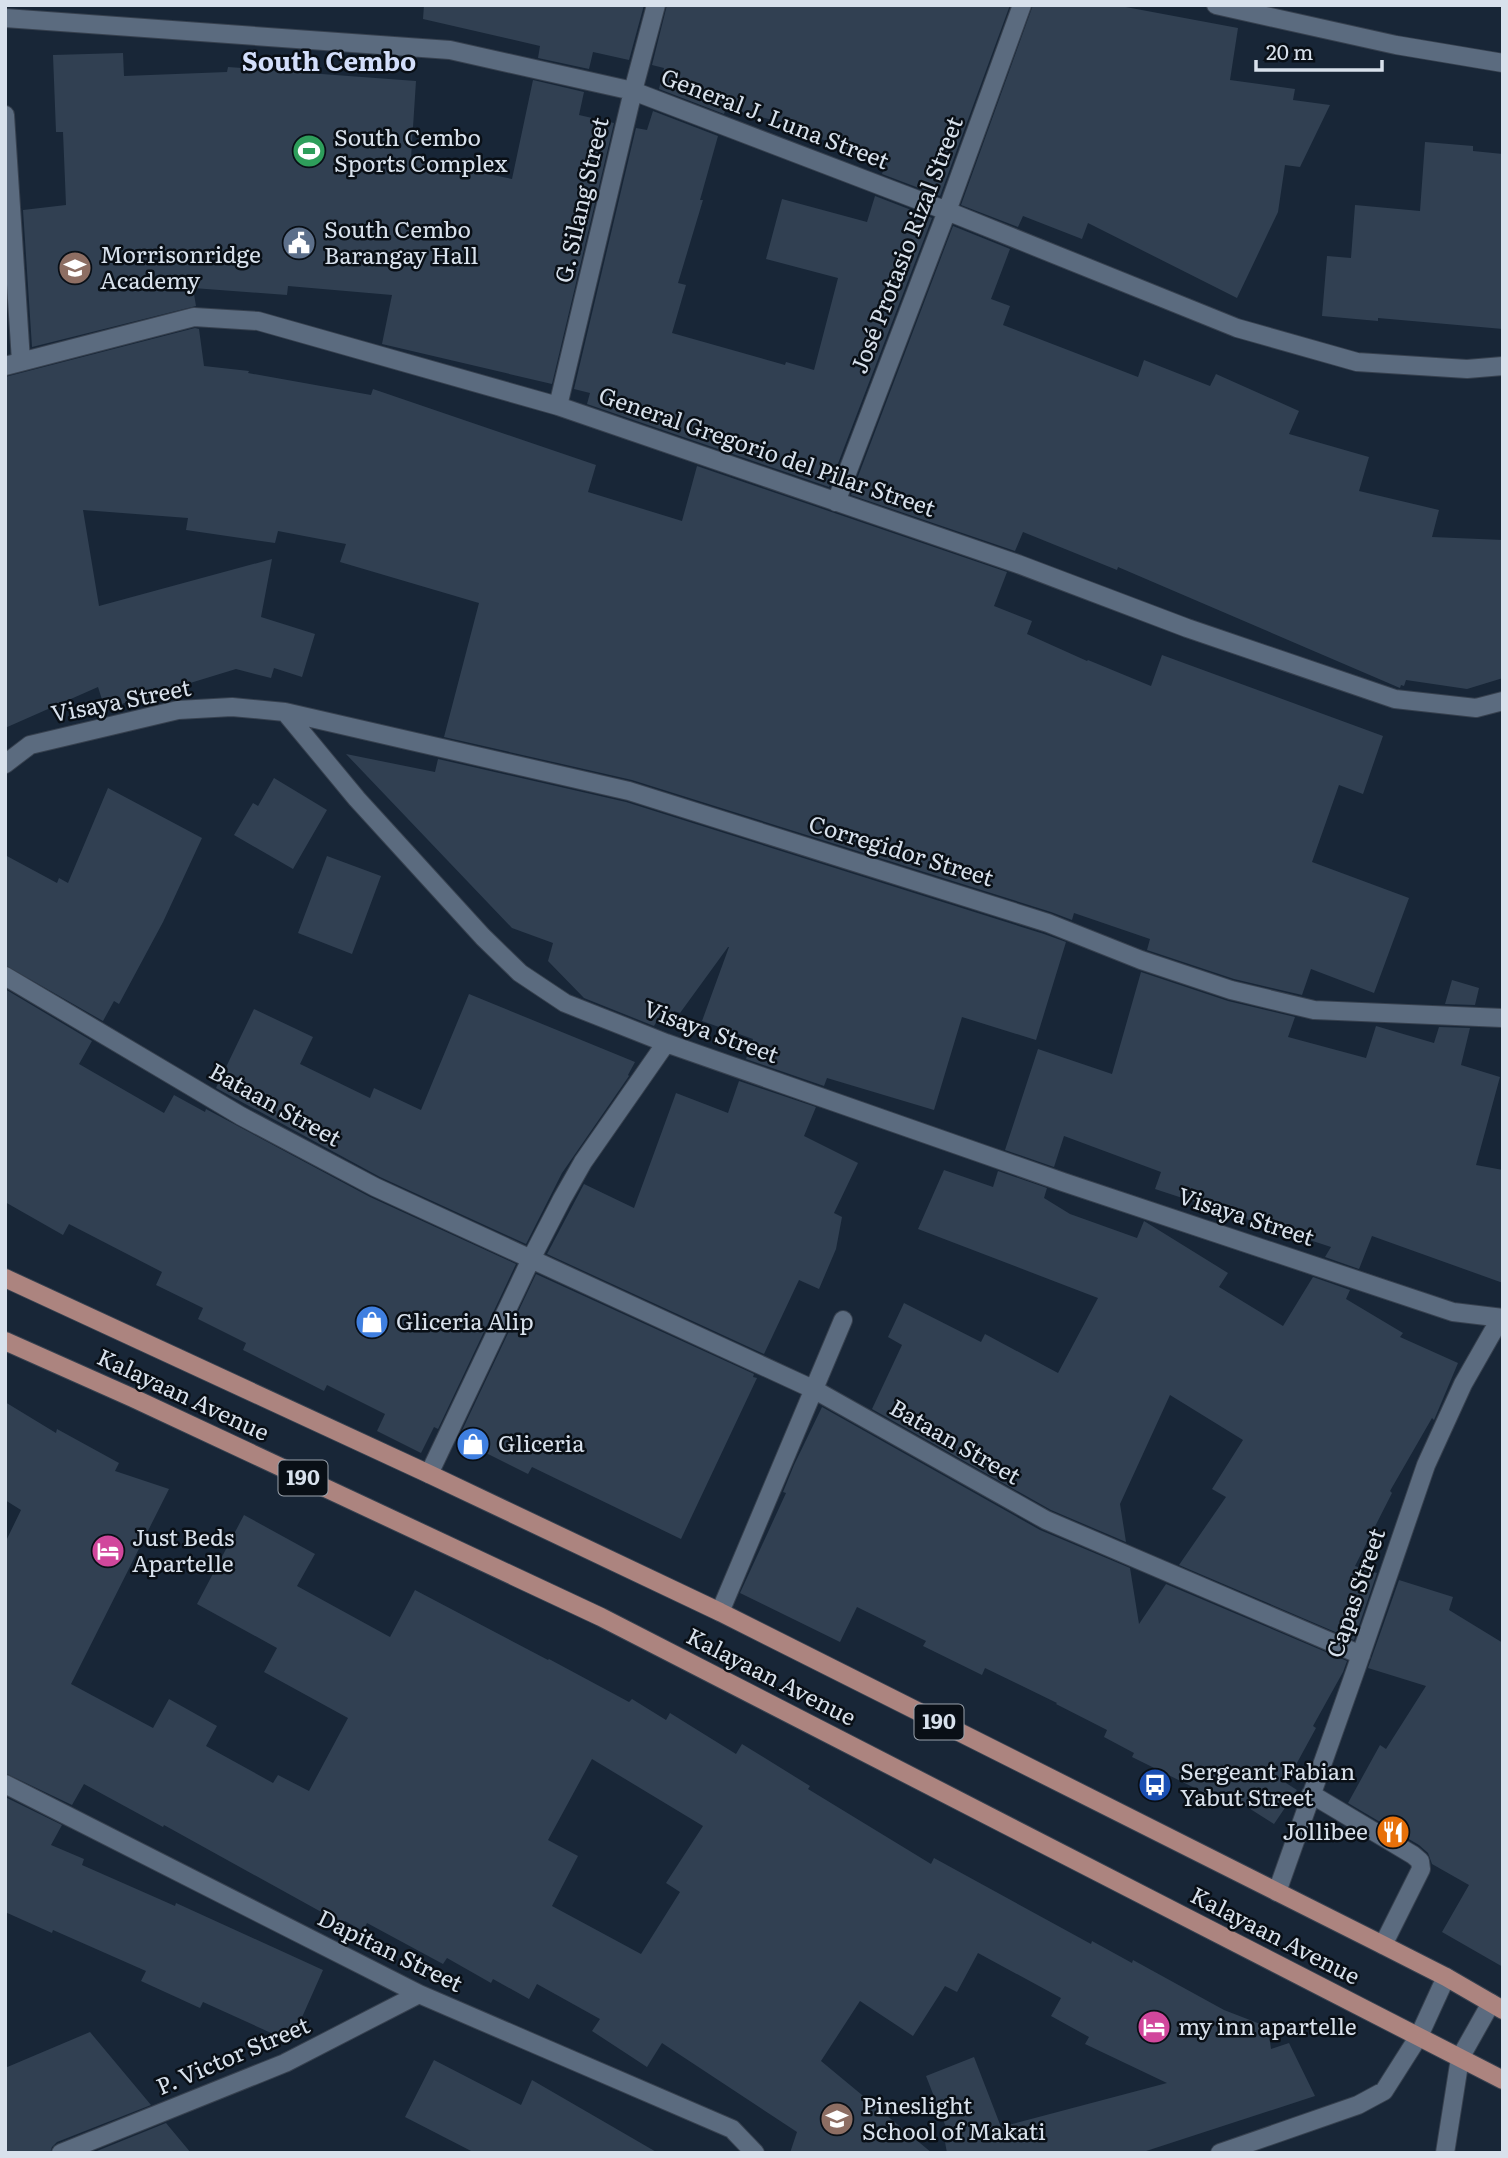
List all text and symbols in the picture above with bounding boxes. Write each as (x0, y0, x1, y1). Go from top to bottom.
scale bar (1256, 28, 1382, 72)
text: 20 m (1266, 35, 1313, 66)
district label: South Cembo (242, 40, 416, 79)
street label: General J. Luna Street (657, 58, 895, 177)
street label: José Protasio Rizal Street (840, 110, 970, 378)
street label: G. Silang Street (544, 113, 616, 286)
place label: South Cembo Sports Complex (334, 119, 508, 179)
sports icon: South Cembo Sports Complex (290, 132, 328, 170)
place label: South Cembo Barangay Hall (324, 211, 479, 271)
public building icon: South Cembo Barangay Hall (280, 224, 318, 262)
place label: Morrisonridge Academy (100, 236, 261, 296)
school or university icon: Morrisonridge Academy (56, 249, 94, 287)
street label: General Gregorio del Pilar Street (595, 376, 941, 524)
street label: Visaya Street (48, 669, 194, 729)
street label: Corregidor Street (805, 805, 999, 894)
street label: Visaya Street (639, 990, 785, 1071)
street label: Bataan Street (204, 1053, 349, 1154)
street label: Visaya Street (1174, 1177, 1320, 1253)
shop icon: Gliceria Alip (353, 1303, 391, 1341)
place label: Gliceria Alip (396, 1303, 534, 1337)
street label: Kalayaan Avenue (92, 1338, 275, 1448)
street label: Bataan Street (884, 1389, 1028, 1492)
shop icon: Gliceria (454, 1425, 492, 1463)
place label: Gliceria (498, 1425, 585, 1459)
road number: 190 (278, 1460, 328, 1496)
place label: Just Beds Apartelle (132, 1519, 234, 1579)
street label: Capas Street (1316, 1522, 1392, 1662)
hotel icon: Just Beds Apartelle (89, 1532, 127, 1570)
street label: Kalayaan Avenue (681, 1618, 863, 1733)
road number: 190 (914, 1704, 964, 1740)
place label: Sergeant Fabian Yabut Street (1180, 1753, 1355, 1813)
bus stop icon: Sergeant Fabian Yabut Street (1136, 1766, 1174, 1804)
place label: Jollibee (1283, 1813, 1368, 1847)
restaurant icon: Jollibee (1374, 1813, 1412, 1851)
street label: Kalayaan Avenue (1185, 1877, 1367, 1992)
street label: Dapitan Street (313, 1899, 470, 1999)
street label: P. Victor Street (150, 2006, 315, 2102)
hotel icon: my inn apartelle (1135, 2008, 1173, 2046)
place label: my inn apartelle (1178, 2008, 1357, 2042)
place label: Pineslight School of Makati (862, 2087, 1046, 2147)
school or university icon: Pineslight School of Makati (818, 2100, 856, 2138)

